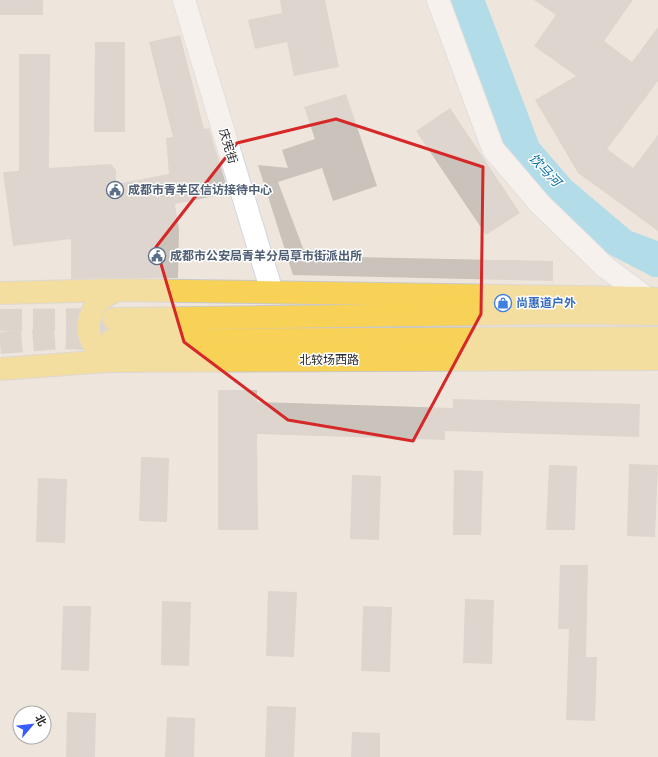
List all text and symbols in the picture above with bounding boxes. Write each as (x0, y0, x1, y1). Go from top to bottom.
street label: 庆宪街 (216, 127, 240, 165)
water label: 饮马河 (526, 151, 566, 192)
public building icon: 成都市青羊区信访接待中心 (105, 180, 125, 200)
place label: 成都市青羊区信访接待中心 (128, 183, 272, 197)
public building icon: 成都市公安局青羊分局草市街派出所 (147, 246, 167, 266)
place label: 成都市公安局青羊分局草市街派出所 (170, 249, 362, 263)
shop icon: 尚惠道户外 (493, 293, 513, 313)
place label: 尚惠道户外 (516, 296, 576, 310)
street label: 北较场西路 (299, 353, 359, 367)
north arrow (12, 705, 52, 745)
text: 北 (32, 713, 49, 728)

